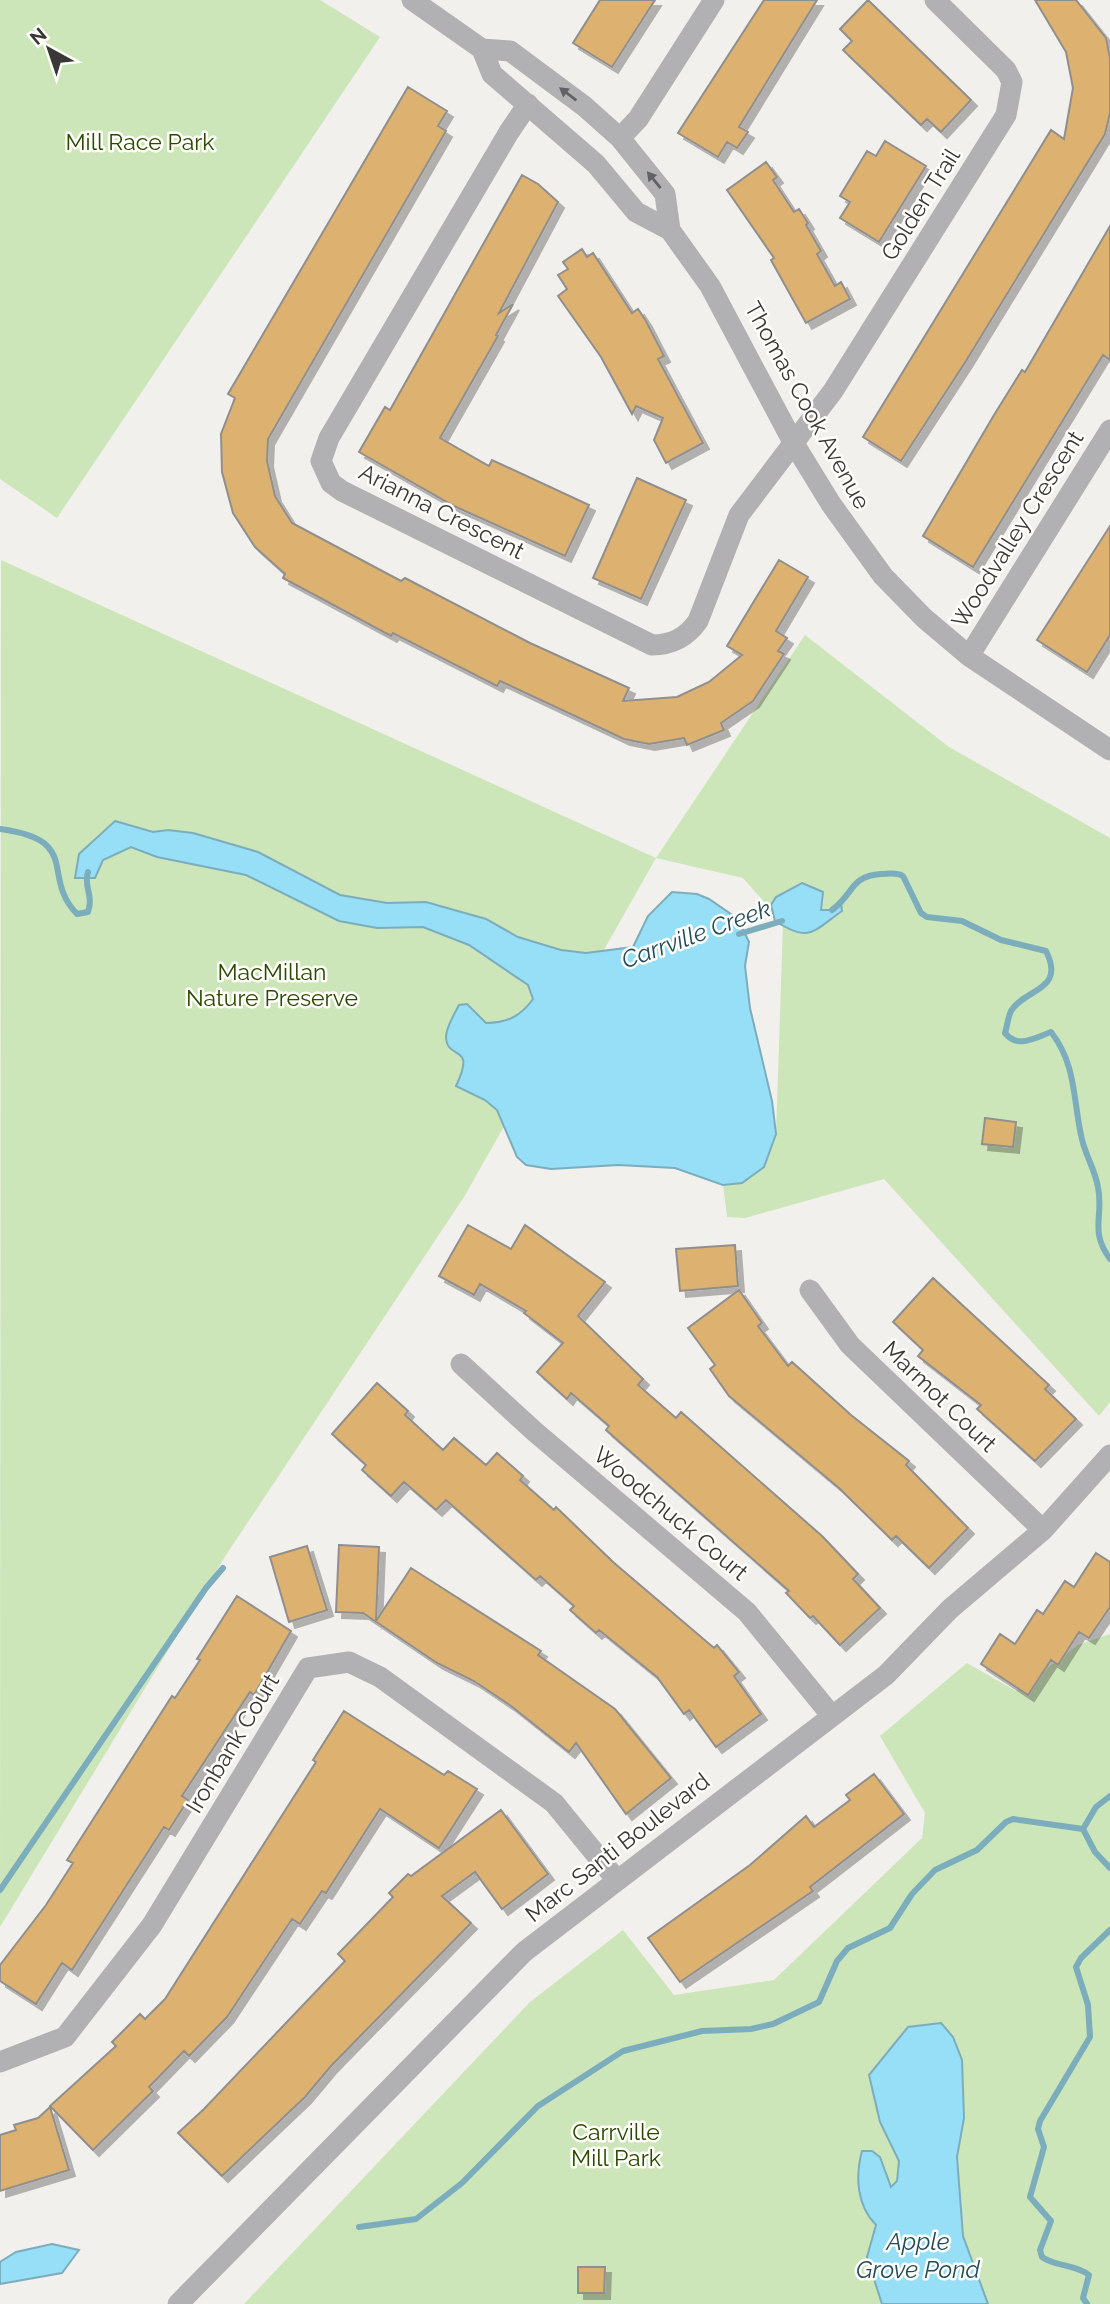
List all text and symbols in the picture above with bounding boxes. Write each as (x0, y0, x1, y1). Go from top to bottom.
north arrow (14, 14, 84, 84)
text: N (25, 23, 51, 49)
one-way arrow (559, 87, 577, 101)
park label: Mill Race Park (65, 128, 215, 155)
street label: Golden Trail (875, 143, 965, 265)
one-way arrow (646, 171, 661, 189)
street label: Thomas Cook Avenue (740, 297, 876, 513)
street label: Woodvalley Crescent (945, 425, 1089, 632)
street label: Arianna Crescent (355, 458, 529, 564)
water label: Carrville Creek (617, 893, 775, 974)
park label: MacMillan Nature Preserve (186, 958, 358, 1011)
street label: Marmot Court (877, 1335, 1003, 1457)
street label: Woodchuck Court (588, 1440, 754, 1586)
street label: Ironbank Court (180, 1668, 284, 1817)
street label: Marc Santi Boulevard (520, 1767, 714, 1927)
park label: Carrville Mill Park (571, 2118, 661, 2171)
water label: Apple Grove Pond (856, 2227, 981, 2284)

